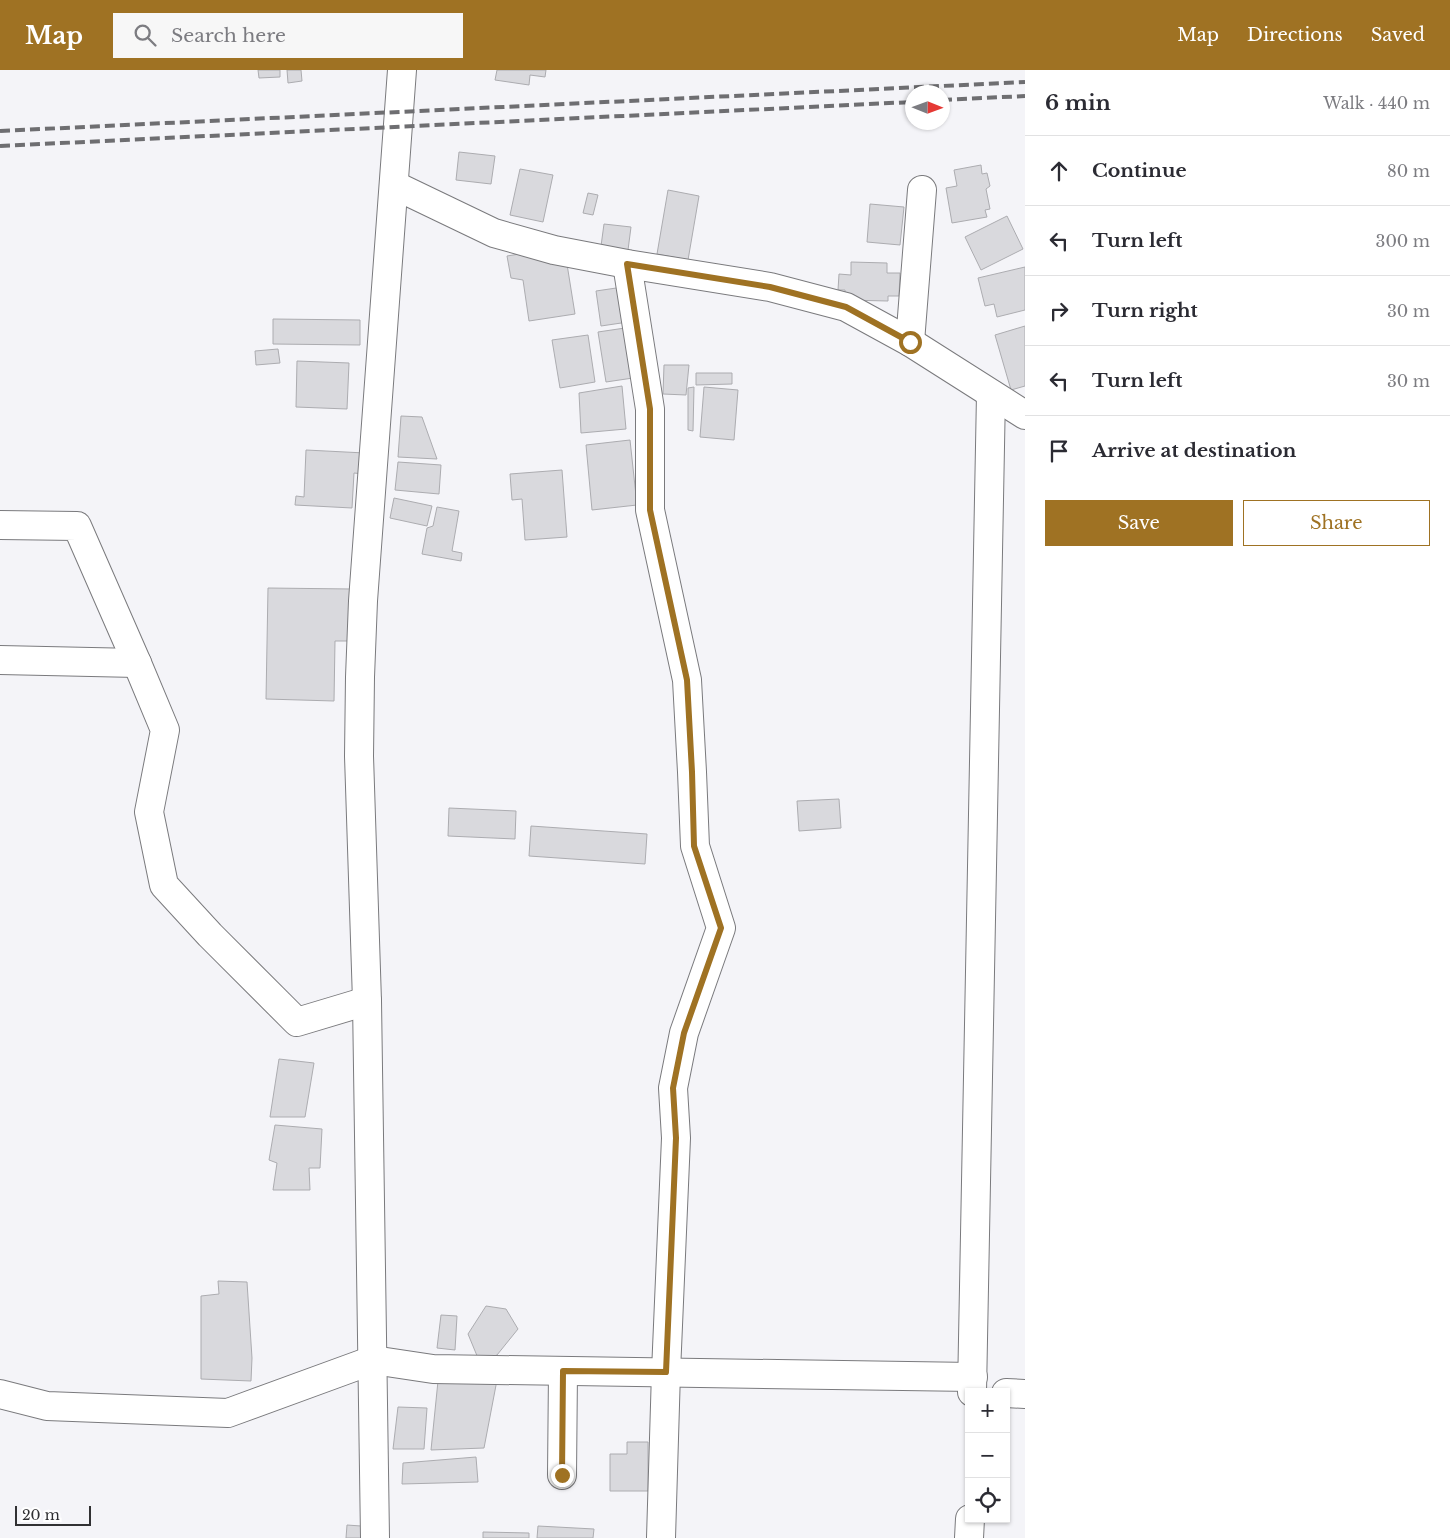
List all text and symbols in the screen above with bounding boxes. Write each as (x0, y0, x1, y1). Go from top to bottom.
search box (113, 13, 463, 58)
text: Map (25, 21, 83, 50)
icon: search (131, 21, 159, 49)
text: Search here (171, 24, 286, 47)
text: Map (1177, 24, 1219, 46)
text: Directions (1247, 24, 1343, 46)
text: Saved (1371, 24, 1425, 46)
north arrow (905, 85, 950, 130)
text: 6 min (1045, 90, 1111, 116)
text: Walk · 440 m (1323, 93, 1430, 113)
icon: ahead (1045, 157, 1073, 185)
text: Continue (1092, 159, 1187, 182)
text: 80 m (1387, 161, 1430, 181)
icon: left (1045, 227, 1073, 255)
text: Turn left (1092, 229, 1183, 252)
text: 300 m (1376, 231, 1430, 251)
icon: right (1045, 297, 1073, 325)
text: Turn right (1092, 299, 1198, 322)
text: 30 m (1387, 301, 1430, 321)
route start (899, 331, 922, 354)
icon: left (1045, 367, 1073, 395)
text: Turn left (1092, 369, 1183, 392)
text: 30 m (1387, 371, 1430, 391)
icon: arrive (1045, 437, 1073, 465)
text: Arrive at destination (1092, 439, 1296, 462)
button: Save (1045, 500, 1233, 546)
button: Share (1243, 500, 1430, 546)
map controls (965, 1388, 1010, 1523)
button: + (965, 1388, 1010, 1433)
button: − (965, 1433, 1010, 1478)
route end (551, 1464, 574, 1487)
button: locate (965, 1478, 1010, 1523)
scale bar (15, 1503, 91, 1526)
text: 20 m (22, 1506, 60, 1524)

